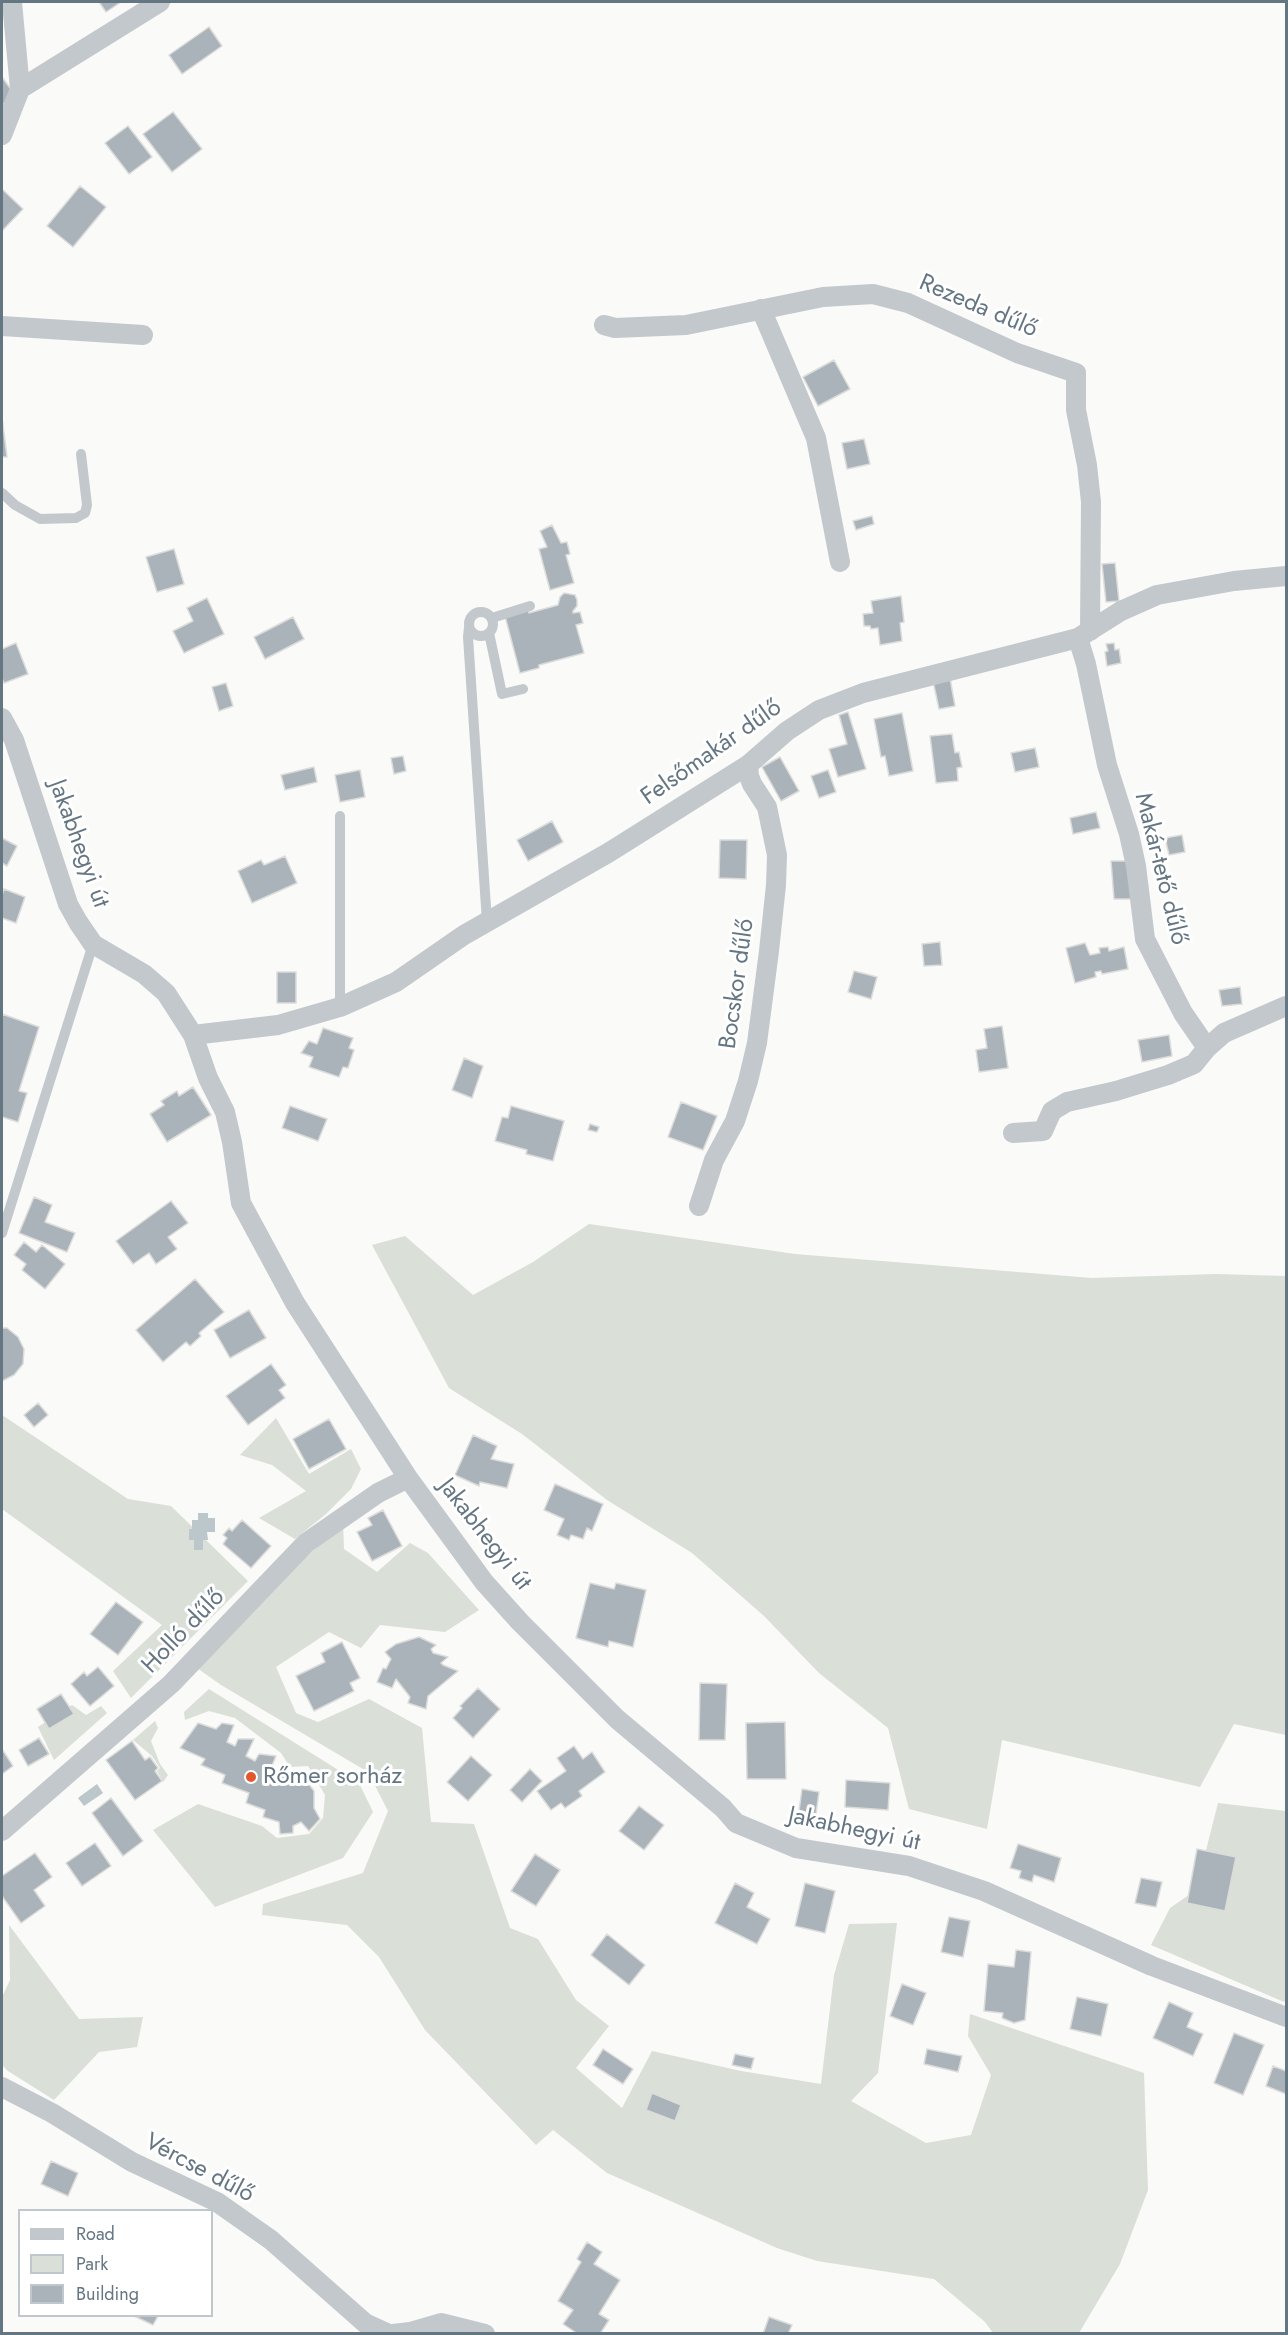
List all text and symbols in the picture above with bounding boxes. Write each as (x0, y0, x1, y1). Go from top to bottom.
street label: Rezeda dűlő (914, 269, 1042, 345)
street label: Felsőmakár dűlő (636, 694, 788, 812)
street label: Jakabhegyi út (42, 776, 114, 912)
street label: Makár-tető dűlő (1127, 790, 1193, 948)
street label: Bocskor dűlő (715, 917, 761, 1051)
street label: Jakabhegyi út (431, 1473, 537, 1597)
street label: Holló dűlő (137, 1584, 231, 1680)
place label: Rőmer sorház (263, 1763, 402, 1791)
marker: Rőmer sorház (244, 1770, 258, 1784)
street label: Jakabhegyi út (785, 1802, 923, 1858)
street label: Vércse dűlő (139, 2128, 259, 2210)
legend (18, 2209, 213, 2317)
text: Road (76, 2221, 115, 2247)
text: Park (76, 2251, 108, 2277)
text: Building (76, 2281, 139, 2307)

